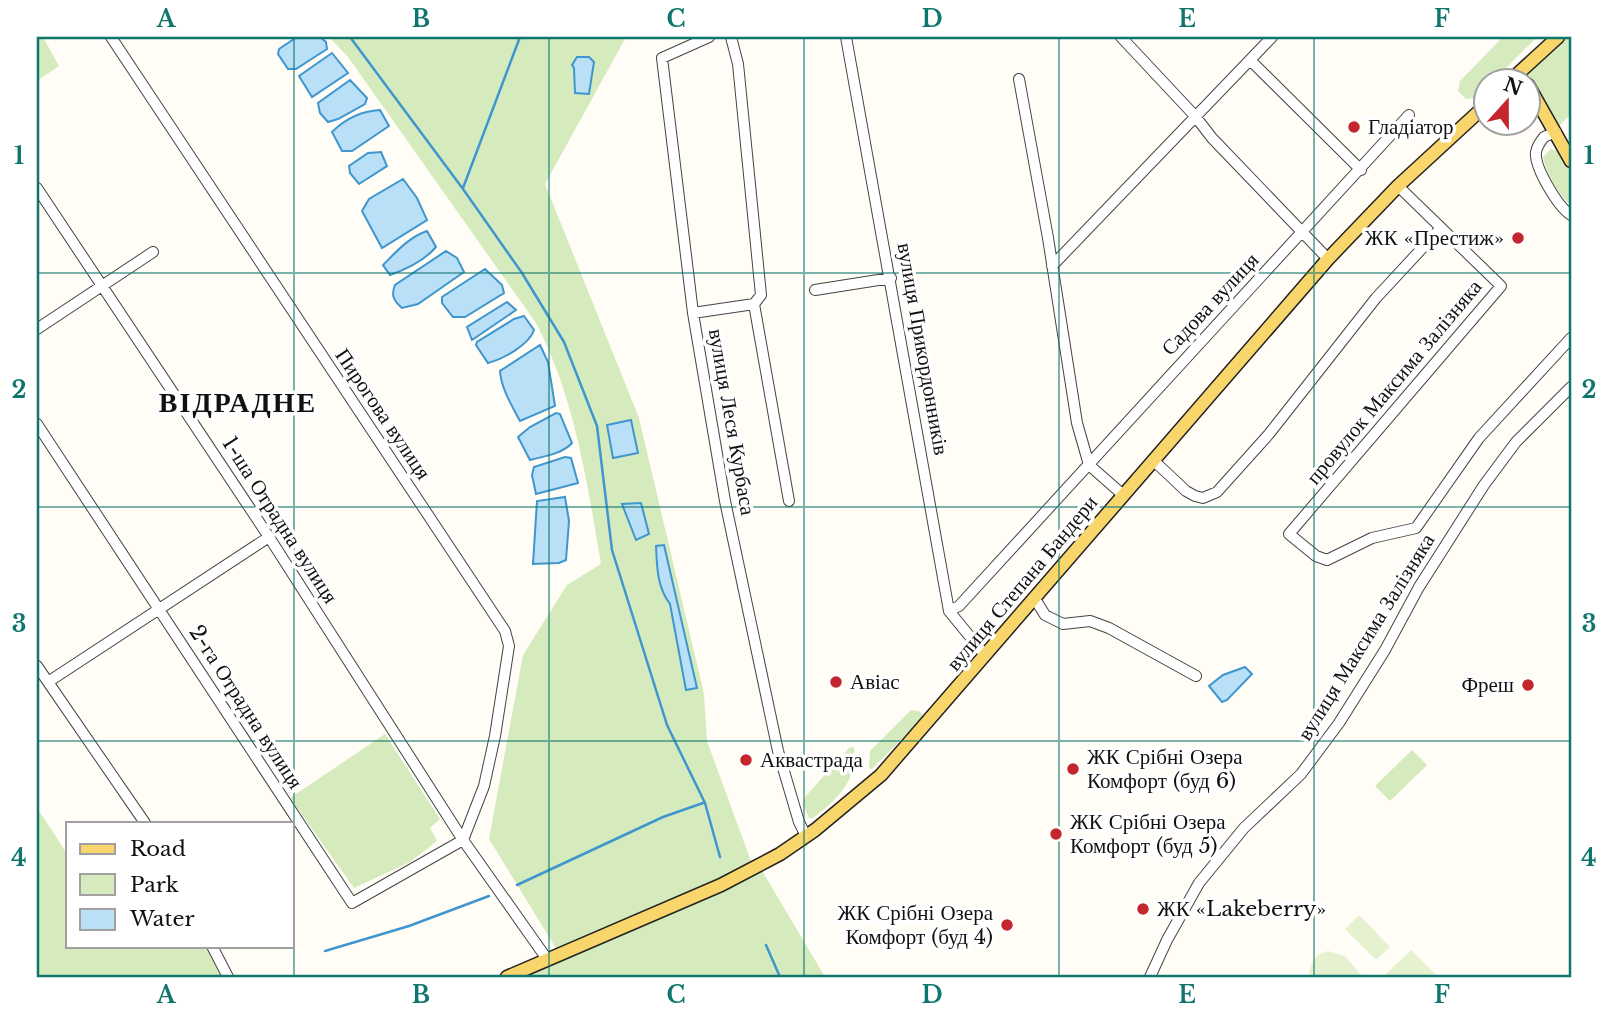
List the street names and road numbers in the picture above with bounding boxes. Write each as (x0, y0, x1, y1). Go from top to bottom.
street label: вулиця Прикордонників (892, 241, 954, 457)
street label: Садова вулиця (1156, 247, 1264, 361)
street label: провулок Максима Залізняка (1301, 274, 1488, 490)
street label: вулиця Леся Курбаса (703, 327, 761, 518)
street label: Пирогова вулиця (330, 344, 437, 485)
street label: 1-ша Отрадна вулиця (216, 432, 344, 609)
street label: вулиця Степана Бандери (941, 490, 1103, 676)
street label: вулиця Максима Залізняка (1292, 528, 1441, 745)
street label: 2-га Отрадна вулиця (183, 620, 309, 794)

